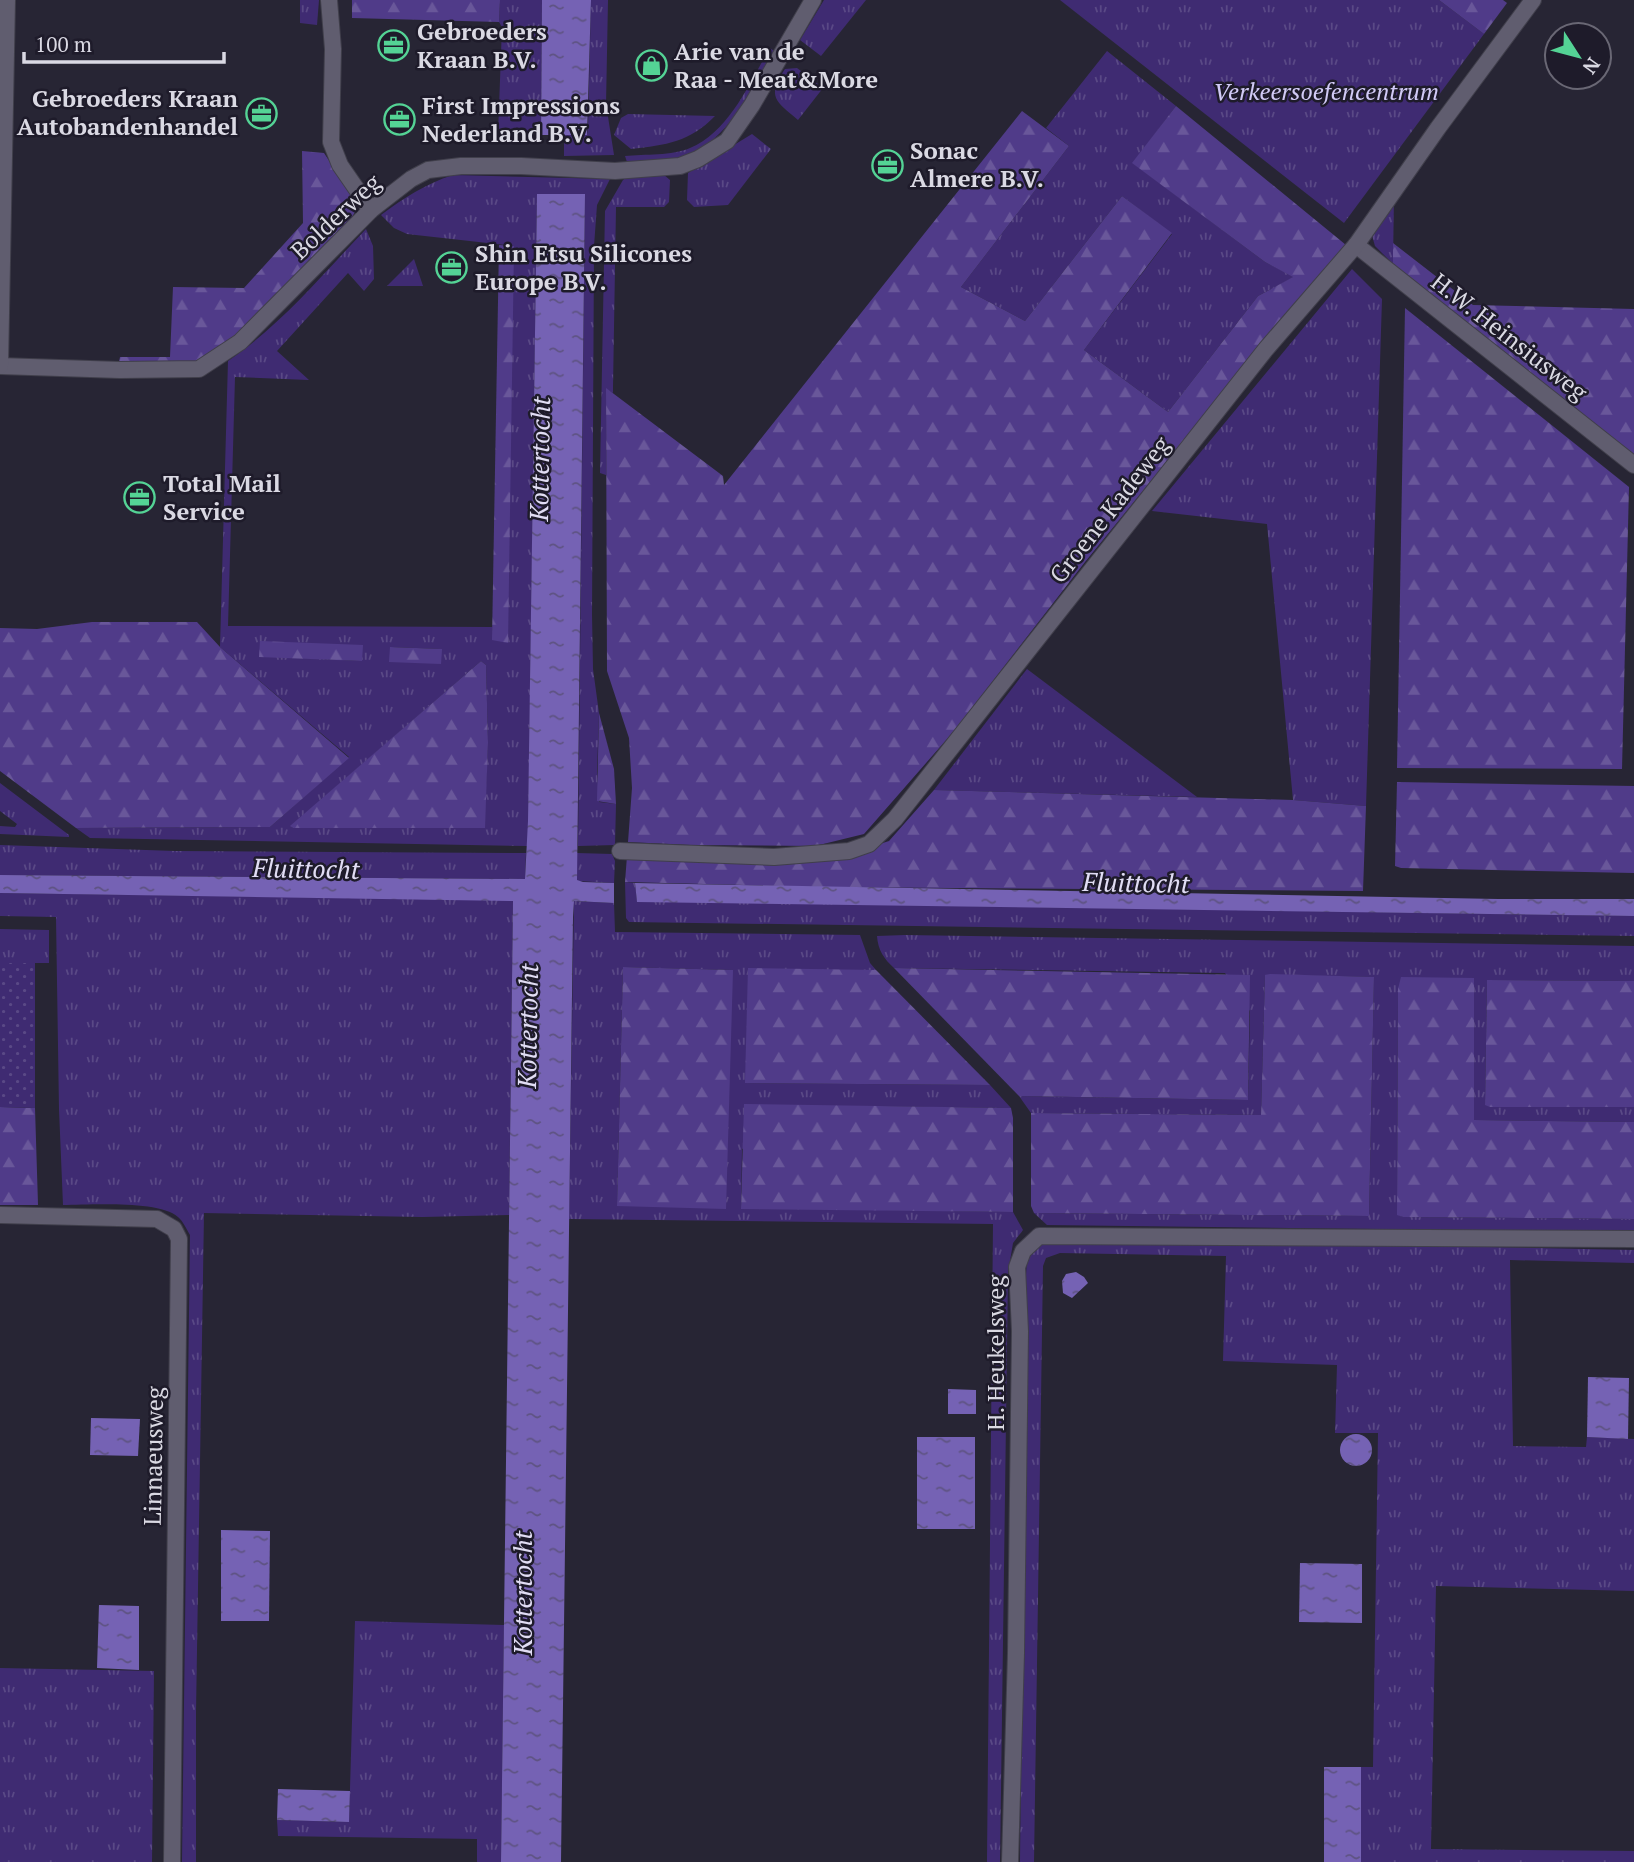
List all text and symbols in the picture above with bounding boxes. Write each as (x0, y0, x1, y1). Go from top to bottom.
place label: Gebroeders Kraan B.V. (417, 15, 547, 75)
scale bar (24, 21, 224, 65)
north arrow (1543, 21, 1613, 91)
office icon: Gebroeders Kraan B.V. (377, 29, 411, 63)
text: 100 m (35, 30, 92, 58)
place label: Arie van de Raa - Meat&More (674, 35, 878, 95)
shop icon: Arie van de Raa - Meat&More (634, 49, 668, 83)
text: N (1577, 53, 1607, 80)
park label: Verkeersoefencentrum (1213, 75, 1439, 107)
place label: Gebroeders Kraan Autobandenhandel (17, 82, 239, 142)
place label: First Impressions Nederland B.V. (422, 89, 620, 149)
office icon: Gebroeders Kraan Autobandenhandel (244, 96, 278, 130)
office icon: First Impressions Nederland B.V. (382, 103, 416, 137)
place label: Sonac Almere B.V. (910, 134, 1044, 194)
office icon: Sonac Almere B.V. (870, 148, 904, 182)
street label: Bolderweg (283, 166, 387, 266)
place label: Shin Etsu Silicones Europe B.V. (475, 237, 692, 297)
office icon: Shin Etsu Silicones Europe B.V. (435, 251, 469, 285)
street label: H.W. Heinsiusweg (1425, 265, 1595, 407)
water label: Kottertocht (521, 395, 557, 523)
street label: Groene Kadeweg (1042, 429, 1177, 589)
place label: Total Mail Service (163, 467, 281, 527)
office icon: Total Mail Service (123, 481, 157, 515)
water label: Fluittocht (251, 850, 361, 886)
water label: Fluittocht (1081, 864, 1191, 900)
water label: Kottertocht (509, 962, 545, 1090)
street label: H. Heukelsweg (979, 1275, 1011, 1431)
street label: Linnaeusweg (136, 1386, 170, 1526)
water label: Kottertocht (505, 1529, 539, 1656)

